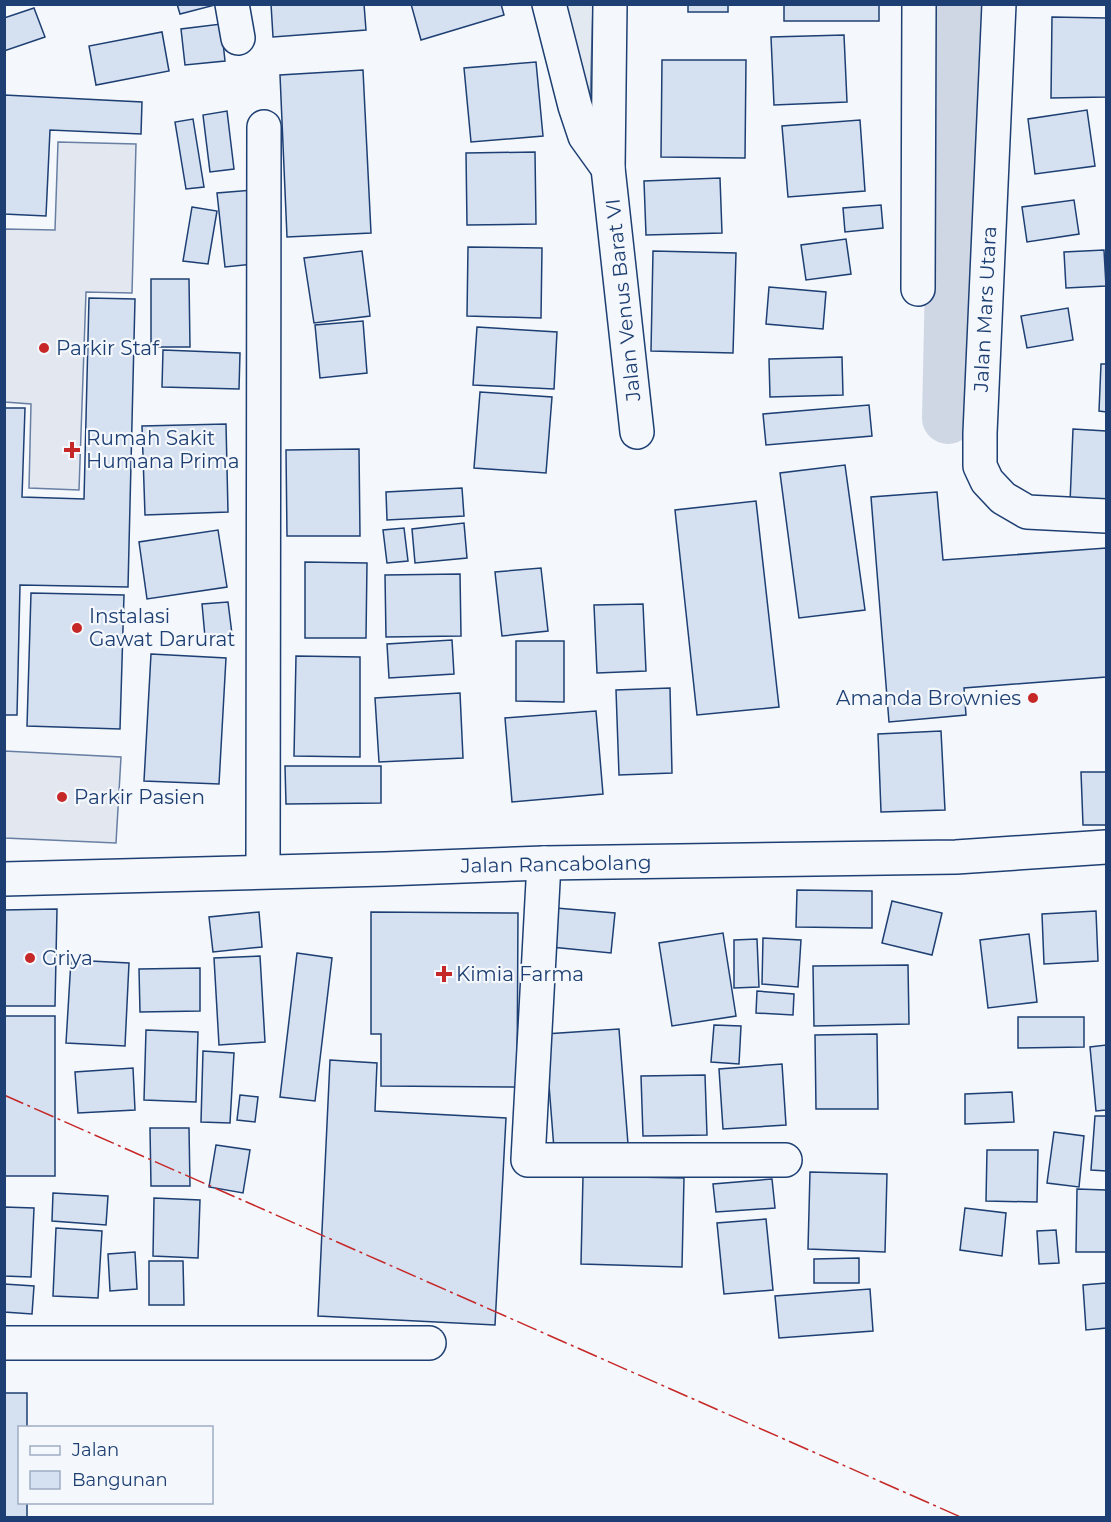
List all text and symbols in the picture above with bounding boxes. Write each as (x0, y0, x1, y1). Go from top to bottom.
street label: Jalan Venus Barat VI (600, 197, 646, 403)
street label: Jalan Mars Utara (969, 225, 1001, 394)
place label: Parkir Staf (56, 336, 160, 360)
marker: Parkir Staf (37, 341, 51, 355)
place label: Rumah Sakit Humana Prima (86, 426, 239, 473)
marker: Rumah Sakit Humana Prima (63, 441, 81, 459)
place label: Instalasi Gawat Darurat (89, 604, 235, 651)
marker: Instalasi Gawat Darurat (70, 621, 84, 635)
place label: Amanda Brownies (836, 686, 1021, 710)
marker: Amanda Brownies (1026, 691, 1040, 705)
place label: Parkir Pasien (74, 785, 205, 809)
marker: Parkir Pasien (55, 790, 69, 804)
street label: Jalan Rancabolang (459, 850, 652, 878)
place label: Griya (42, 946, 93, 970)
marker: Griya (23, 951, 37, 965)
place label: Kimia Farma (456, 962, 584, 986)
marker: Kimia Farma (437, 967, 451, 981)
legend (18, 1426, 213, 1504)
text: Jalan (71, 1439, 119, 1461)
text: Bangunan (72, 1469, 168, 1491)

